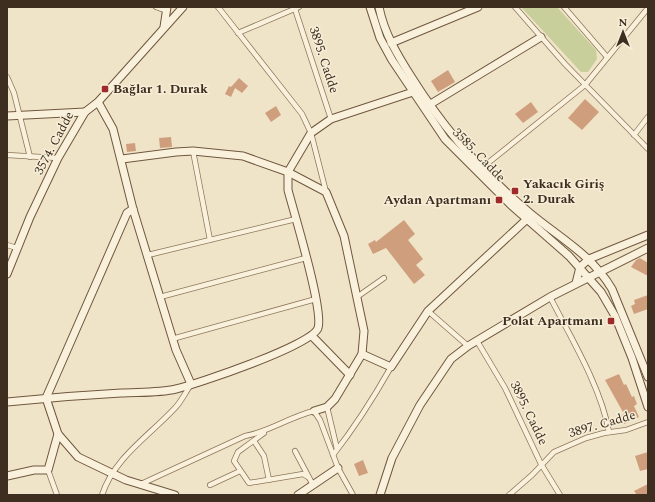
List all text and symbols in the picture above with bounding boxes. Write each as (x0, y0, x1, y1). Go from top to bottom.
north arrow (603, 12, 643, 52)
text: N (619, 14, 628, 31)
street label: 3895. Cadde (304, 24, 344, 96)
place label: Bağlar 1. Durak (113, 79, 208, 99)
marker: Bağlar 1. Durak (100, 84, 110, 94)
street label: 3574. Cadde (29, 108, 79, 178)
street label: 3585. Cadde (448, 123, 510, 187)
place label: Yakacık Giriş 2. Durak (523, 174, 604, 209)
marker: Yakacık Giriş 2. Durak (510, 186, 520, 196)
place label: Aydan Apartmanı (384, 190, 491, 210)
marker: Aydan Apartmanı (494, 195, 504, 205)
place label: Polat Apartmanı (502, 311, 603, 331)
marker: Polat Apartmanı (606, 316, 616, 326)
street label: 3895. Cadde (505, 378, 553, 448)
street label: 3897. Cadde (566, 405, 638, 443)

